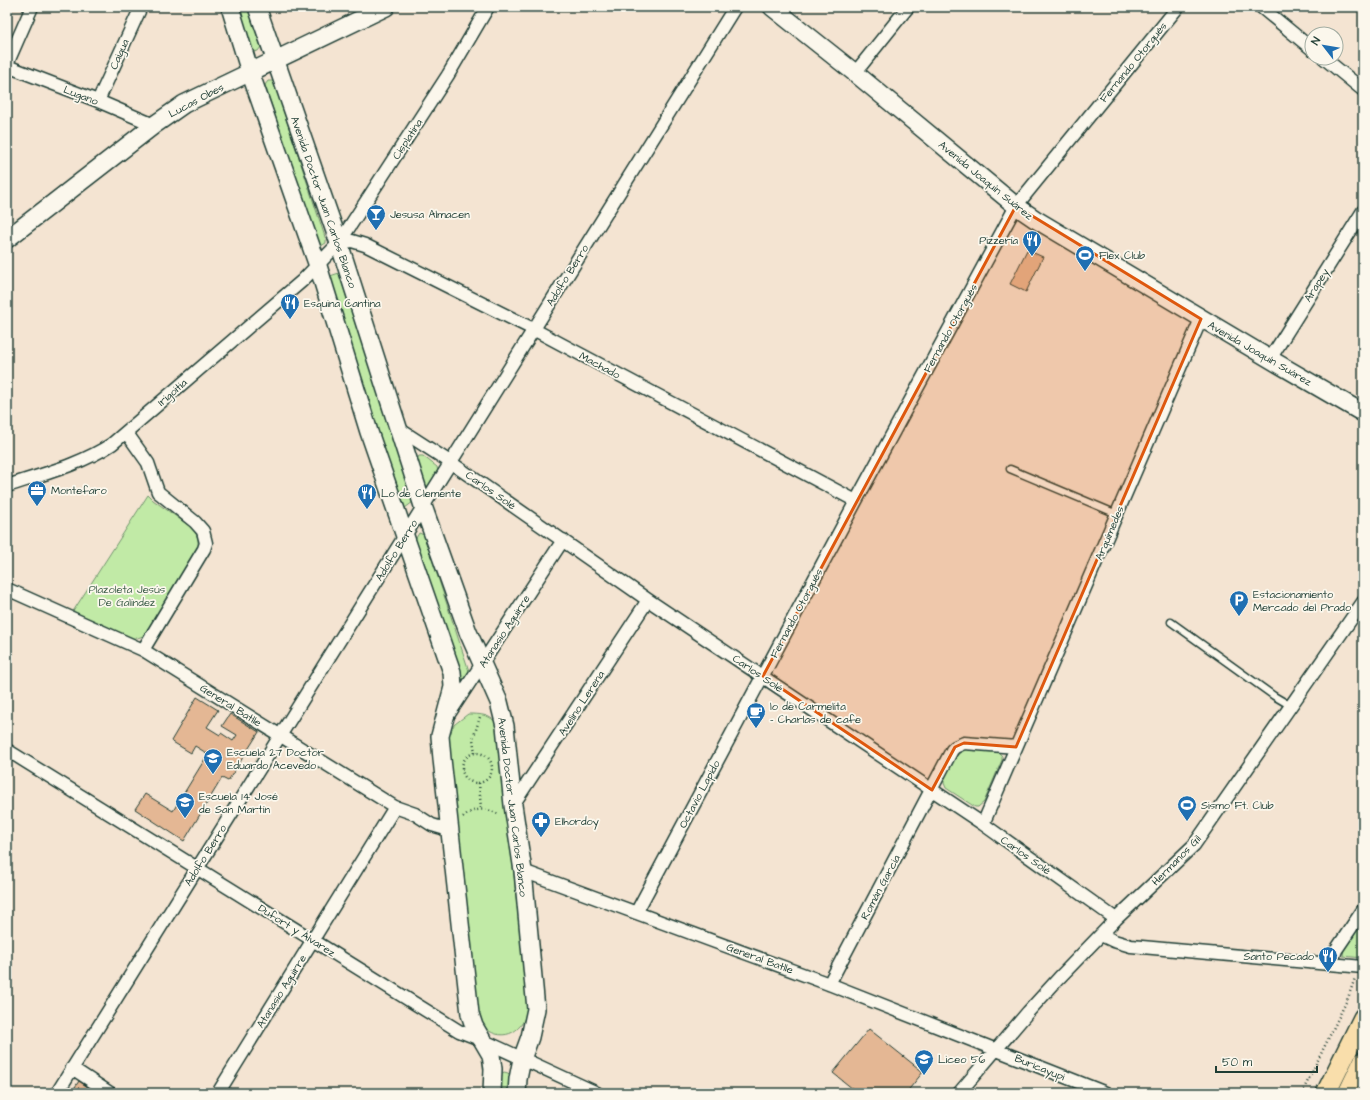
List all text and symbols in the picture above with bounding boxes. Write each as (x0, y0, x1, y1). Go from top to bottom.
street label: Fernando Otorgués (1096, 19, 1172, 106)
north arrow (1304, 26, 1344, 66)
text: N (1308, 34, 1324, 48)
street label: Caigua (106, 36, 134, 72)
street label: Lucas Obes (166, 79, 227, 121)
street label: Lugano (61, 82, 101, 110)
street label: Avenida Doctor Juan Carlos Blanco (287, 114, 360, 291)
street label: Cisplatina (389, 116, 426, 162)
street label: Avenida Joaquín Suárez (935, 138, 1037, 224)
bar icon: Jesusa Almacen (365, 203, 387, 231)
place label: Jesusa Almacen (390, 207, 470, 222)
restaurant icon: Pizzería (1021, 229, 1043, 257)
place label: Pizzería (979, 233, 1018, 248)
street label: Adolfo Berro (543, 241, 593, 309)
sports icon: Flex Club (1074, 244, 1096, 272)
place label: Flex Club (1099, 248, 1145, 263)
street label: Arapey (1300, 266, 1333, 305)
street label: Fernando Otorgués (920, 281, 982, 376)
restaurant icon: Esquina Cantina (279, 292, 301, 320)
place label: Esquina Cantina (304, 296, 381, 311)
street label: Avenida Joaquín Suárez (1205, 318, 1315, 390)
street label: Machado (577, 348, 624, 383)
street label: Irigoitia (154, 375, 191, 410)
street label: Carlos Solé (463, 468, 519, 513)
office icon: Montefaro (26, 479, 48, 507)
restaurant icon: Lo de Clemente (356, 482, 378, 510)
place label: Montefaro (51, 483, 107, 498)
place label: Lo de Clemente (381, 486, 461, 501)
street label: Arquímedes (1091, 503, 1128, 563)
street label: Adolfo Berro (372, 516, 422, 584)
street label: Fernando Otorgués (767, 565, 827, 661)
park label: Plazoleta Jesús De Galíndez (89, 582, 166, 610)
place label: Estacionamiento Mercado del Prado (1253, 587, 1352, 615)
parking icon: Estacionamiento Mercado del Prado (1228, 589, 1250, 617)
street label: Atanasio Aguirre (475, 592, 534, 671)
street label: Carlos Solé (729, 651, 786, 696)
street label: Avelino Lerena (555, 667, 608, 739)
street label: General Batlle (197, 680, 264, 730)
place label: lo de Carmelita - Charlas de cafe (770, 699, 861, 727)
cafe icon: lo de Carmelita - Charlas de cafe (745, 701, 767, 729)
street label: Avenida Doctor Juan Carlos Blanco (494, 716, 531, 899)
place label: Escuela 27 Doctor Eduardo Acevedo (227, 745, 324, 773)
school or university icon: Escuela 27 Doctor Eduardo Acevedo (202, 747, 224, 775)
street label: Octavio Lapido (675, 757, 724, 831)
place label: Escuela 14 José de San Martín (199, 789, 278, 817)
school or university icon: Escuela 14 José de San Martín (174, 791, 196, 819)
sports icon: Sismo Ft. Club (1176, 794, 1198, 822)
place label: Sismo Ft. Club (1201, 798, 1274, 813)
pharmacy icon: Elhordoy (530, 810, 552, 838)
place label: Elhordoy (555, 814, 599, 830)
street label: Adolfo Berro (181, 821, 231, 889)
street label: Hermanos Gil (1148, 831, 1205, 889)
street label: Carlos Solé (998, 833, 1054, 878)
street label: Román García (857, 852, 904, 922)
street label: Dufort y Álvarez (255, 901, 339, 961)
street label: General Batlle (724, 939, 795, 978)
restaurant icon: Santo Pecado (1317, 945, 1339, 973)
place label: Santo Pecado (1243, 949, 1315, 964)
street label: Atanasio Aguirre (253, 952, 311, 1031)
school or university icon: Liceo 56 (913, 1048, 935, 1076)
scale bar (1216, 1048, 1317, 1074)
street label: Buricayupi (1012, 1051, 1068, 1085)
place label: Liceo 56 (938, 1052, 986, 1067)
text: 50 m (1222, 1054, 1253, 1071)

